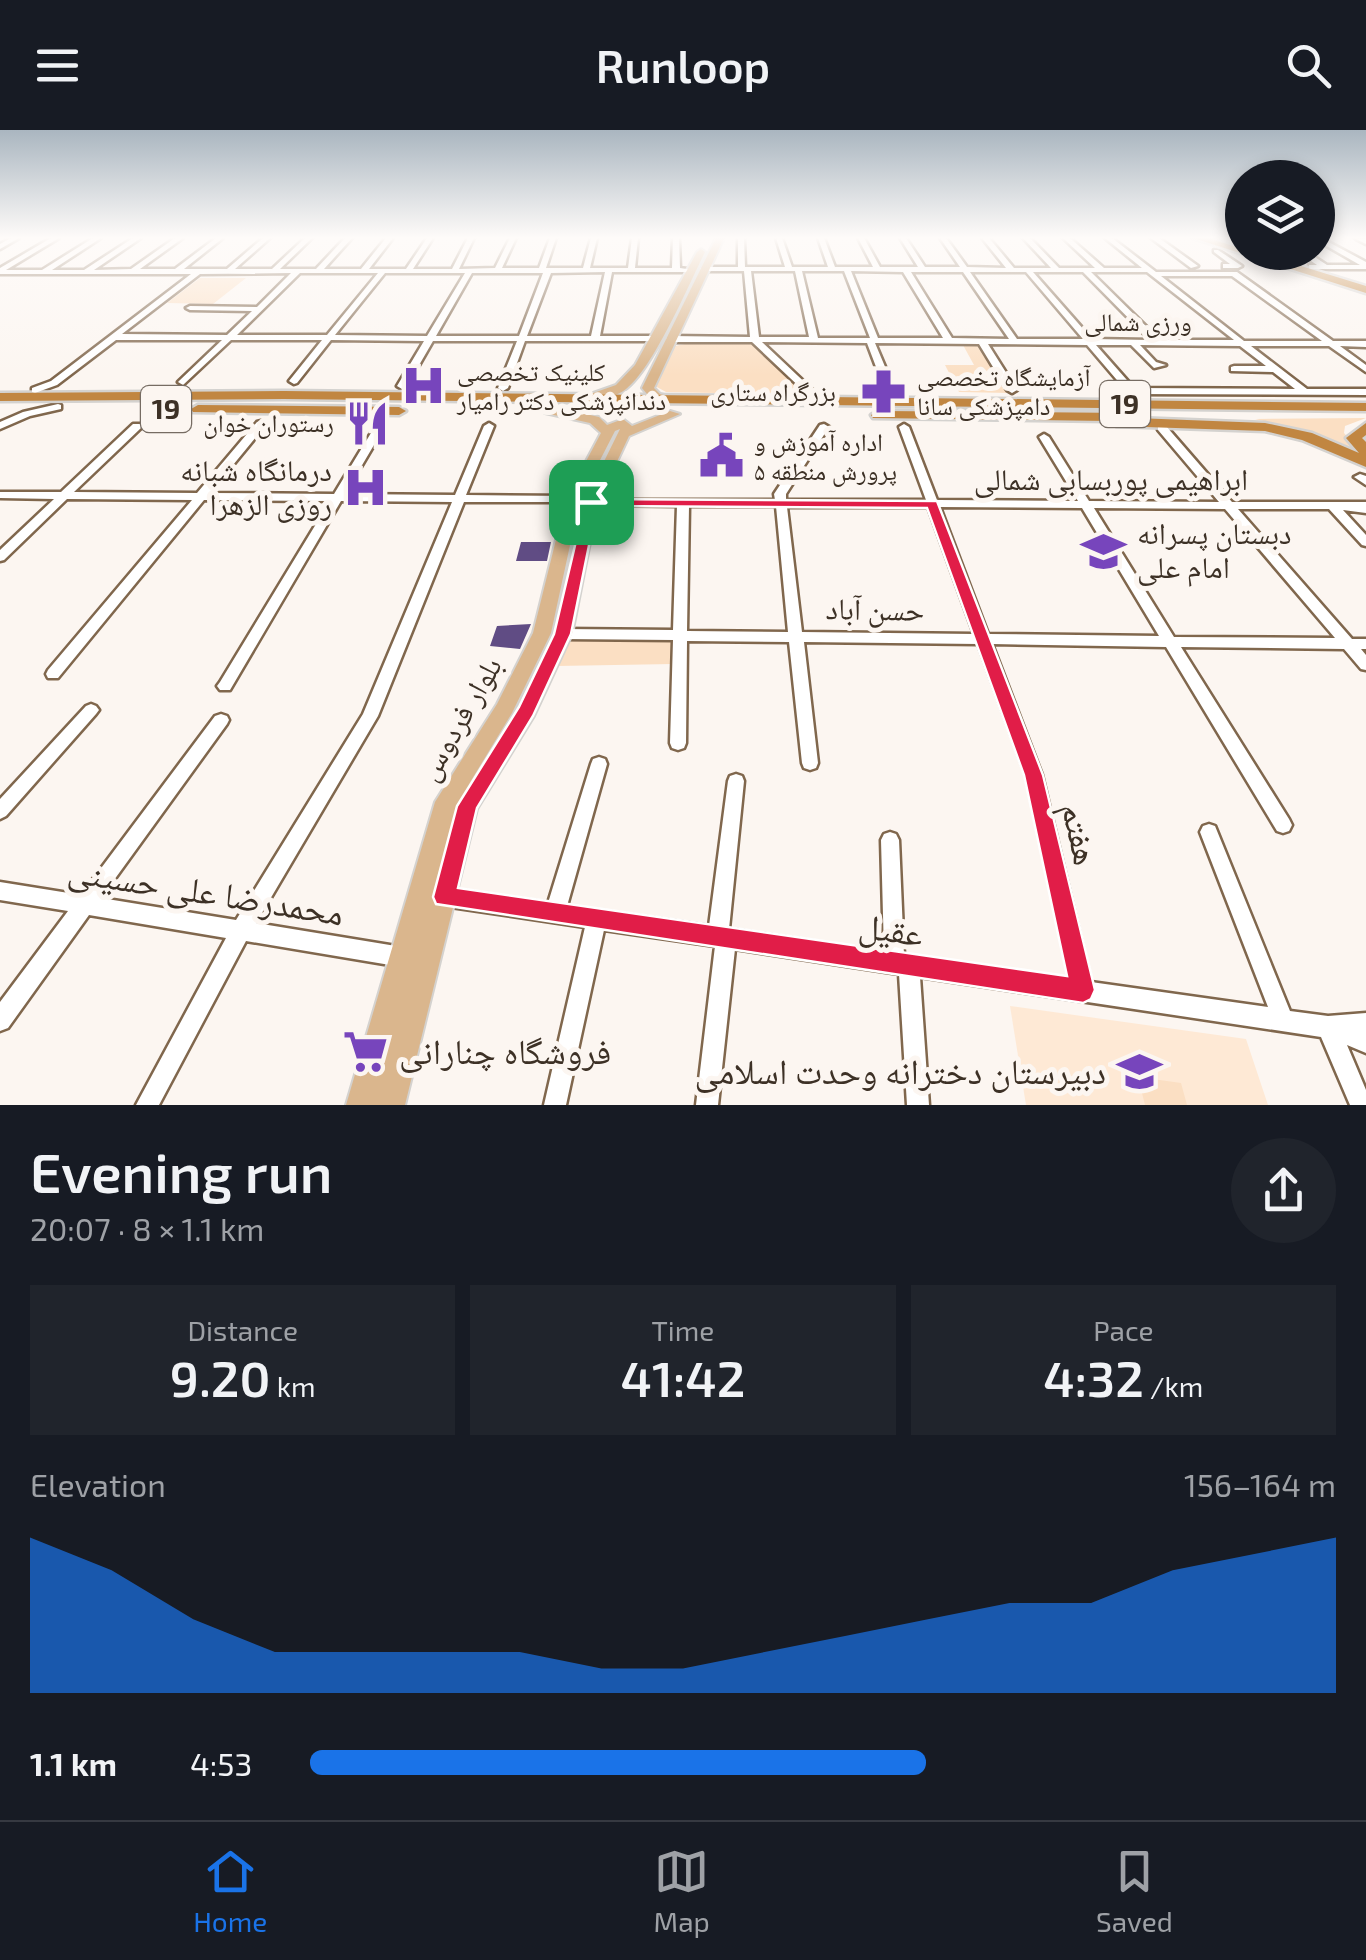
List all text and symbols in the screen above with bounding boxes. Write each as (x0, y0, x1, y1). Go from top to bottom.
icon: menu (30, 38, 85, 93)
text: Runloop (596, 38, 770, 92)
icon: search (1281, 38, 1336, 93)
map controls (1225, 160, 1335, 270)
button: layers (1225, 160, 1335, 270)
street label: ورزی شمالی (1084, 306, 1192, 338)
place label: کلینیک تخصصی دندانپزشکی دکتر رامیار (456, 356, 666, 417)
place label: آزمایشگاه تخصصی دامپزشکی سانا (917, 361, 1091, 422)
hospital icon: کلینیک تخصصی دندانپزشکی دکتر رامیار (400, 362, 448, 410)
pharmacy icon: آزمایشگاه تخصصی دامپزشکی سانا (860, 367, 908, 415)
street label: بزرگراه ستاری (710, 376, 836, 408)
road number: 19 (1100, 381, 1150, 427)
road number: 19 (141, 386, 191, 432)
restaurant icon: رستوران خوان (343, 399, 391, 447)
place label: رستوران خوان (203, 407, 334, 439)
place label: اداره آموزش و پرورش منطقه ۵ (754, 426, 897, 487)
public building icon: اداره آموزش و پرورش منطقه ۵ (697, 432, 745, 480)
place label: درمانگاه شبانه روزی الزهرا (180, 451, 332, 523)
pin (549, 460, 634, 545)
street label: ابراهیمی پوربسابی شمالی (974, 460, 1248, 498)
hospital icon: درمانگاه شبانه روزی الزهرا (341, 464, 389, 512)
icon: arrive (564, 475, 619, 530)
place label: دبستان پسرانه امام علی (1137, 514, 1291, 587)
school or university icon: دبستان پسرانه امام علی (1080, 527, 1128, 575)
street label: حسن آباد (825, 589, 925, 629)
street label: بلوار فردوس (409, 650, 510, 787)
street label: هفتم (1051, 798, 1109, 870)
street label: محمدرضا علی حسینی (65, 848, 347, 935)
street label: عقیل (856, 903, 926, 955)
supermarket icon: فروشگاه چنارانی (342, 1028, 390, 1076)
place label: فروشگاه چنارانی (399, 1029, 611, 1073)
school or university icon: دبیرستان دخترانه وحدت اسلامی (1115, 1048, 1163, 1096)
place label: دبیرستان دخترانه وحدت اسلامی (695, 1049, 1106, 1093)
text: Evening run (30, 1138, 332, 1204)
button: share (1231, 1138, 1336, 1243)
text: 20:07 · 8 × 1.1 km (30, 1209, 264, 1247)
text: Distance (187, 1313, 298, 1347)
text: Time (652, 1313, 714, 1347)
text: Pace (1093, 1313, 1153, 1347)
text: 9.20 (170, 1347, 270, 1407)
text: 41:42 (621, 1347, 745, 1407)
text: 4:32 (1043, 1347, 1144, 1407)
text: km (270, 1369, 315, 1403)
text: /km (1144, 1369, 1203, 1403)
text: Elevation (30, 1465, 166, 1503)
text: 156–164 m (1184, 1465, 1336, 1503)
text: 1.1 km (30, 1744, 117, 1782)
text: 4:53 (190, 1744, 252, 1782)
tab: Home (193, 1844, 267, 1938)
tab: Map (654, 1844, 710, 1938)
tab: Saved (1096, 1844, 1173, 1938)

